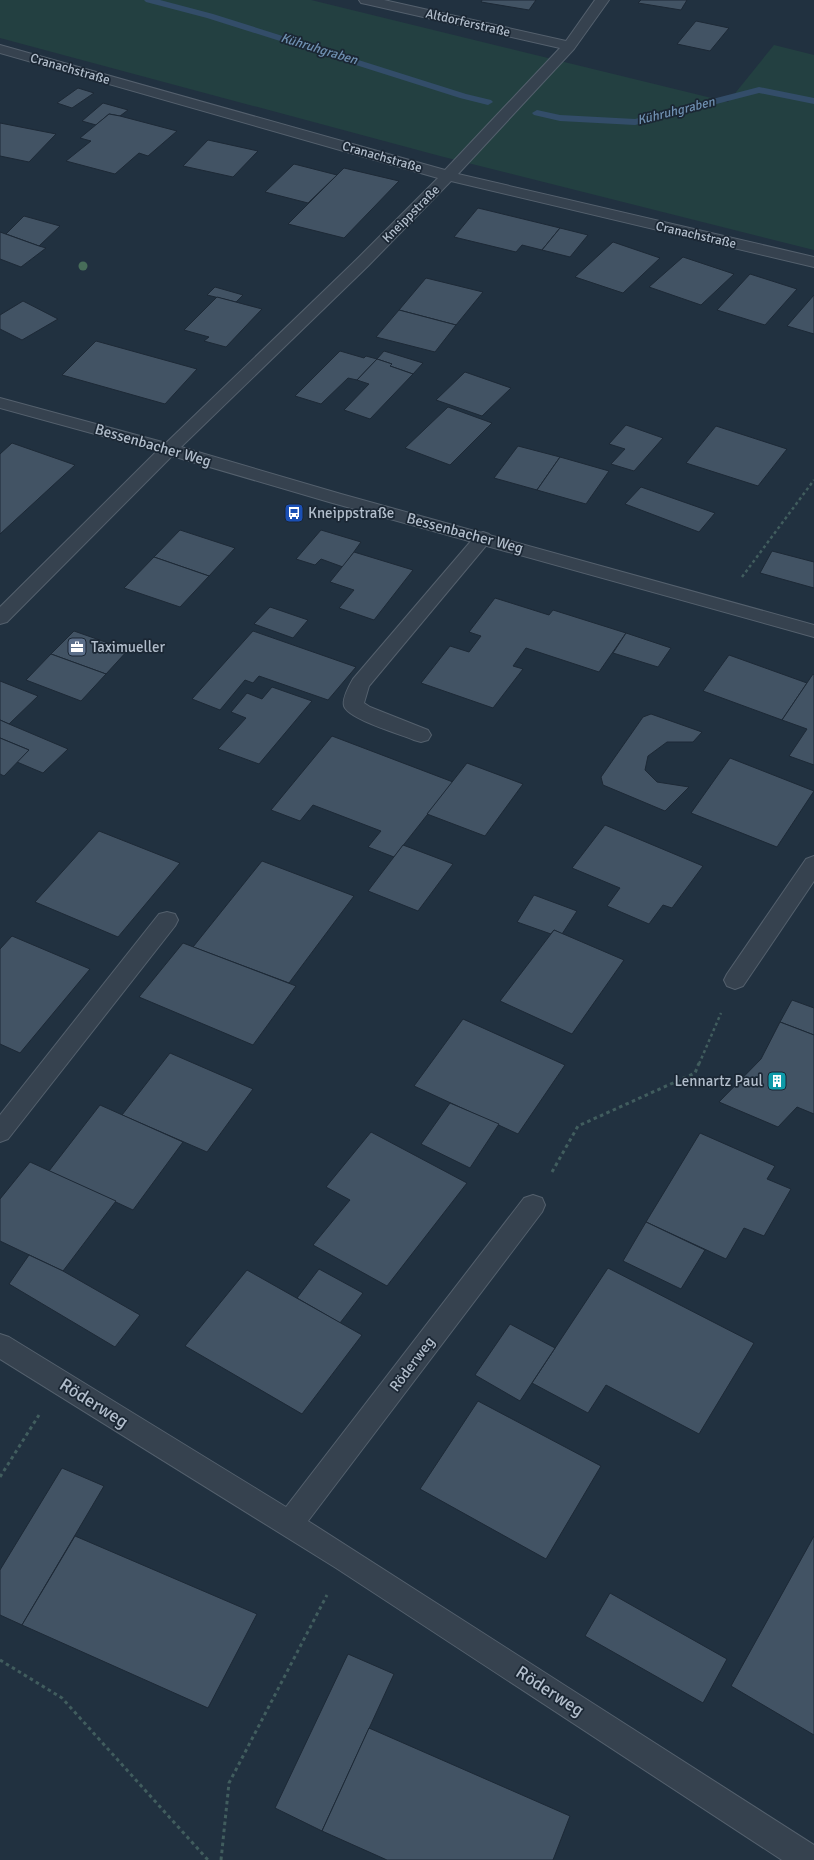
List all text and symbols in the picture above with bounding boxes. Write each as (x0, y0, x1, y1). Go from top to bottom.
street label: Altdorferstraße (424, 5, 512, 41)
water label: Kühruhgraben (279, 30, 360, 69)
street label: Cranachstraße (28, 50, 112, 88)
water label: Kühruhgraben (636, 93, 717, 128)
street label: Cranachstraße (340, 138, 424, 176)
street label: Kneippstraße (379, 182, 443, 246)
street label: Cranachstraße (654, 218, 738, 252)
street label: Bessenbacher Weg (93, 420, 213, 470)
bus stop icon: Kneippstraße (283, 502, 305, 524)
place label: Kneippstraße (308, 504, 394, 522)
street label: Bessenbacher Weg (405, 509, 525, 557)
office icon: Taximueller (66, 636, 88, 658)
place label: Taximueller (91, 638, 166, 656)
building icon: Lennartz Paul (766, 1070, 788, 1092)
place label: Lennartz Paul (674, 1072, 763, 1090)
street label: Röderweg (386, 1333, 438, 1395)
street label: Röderweg (56, 1373, 132, 1433)
street label: Röderweg (512, 1661, 588, 1721)

